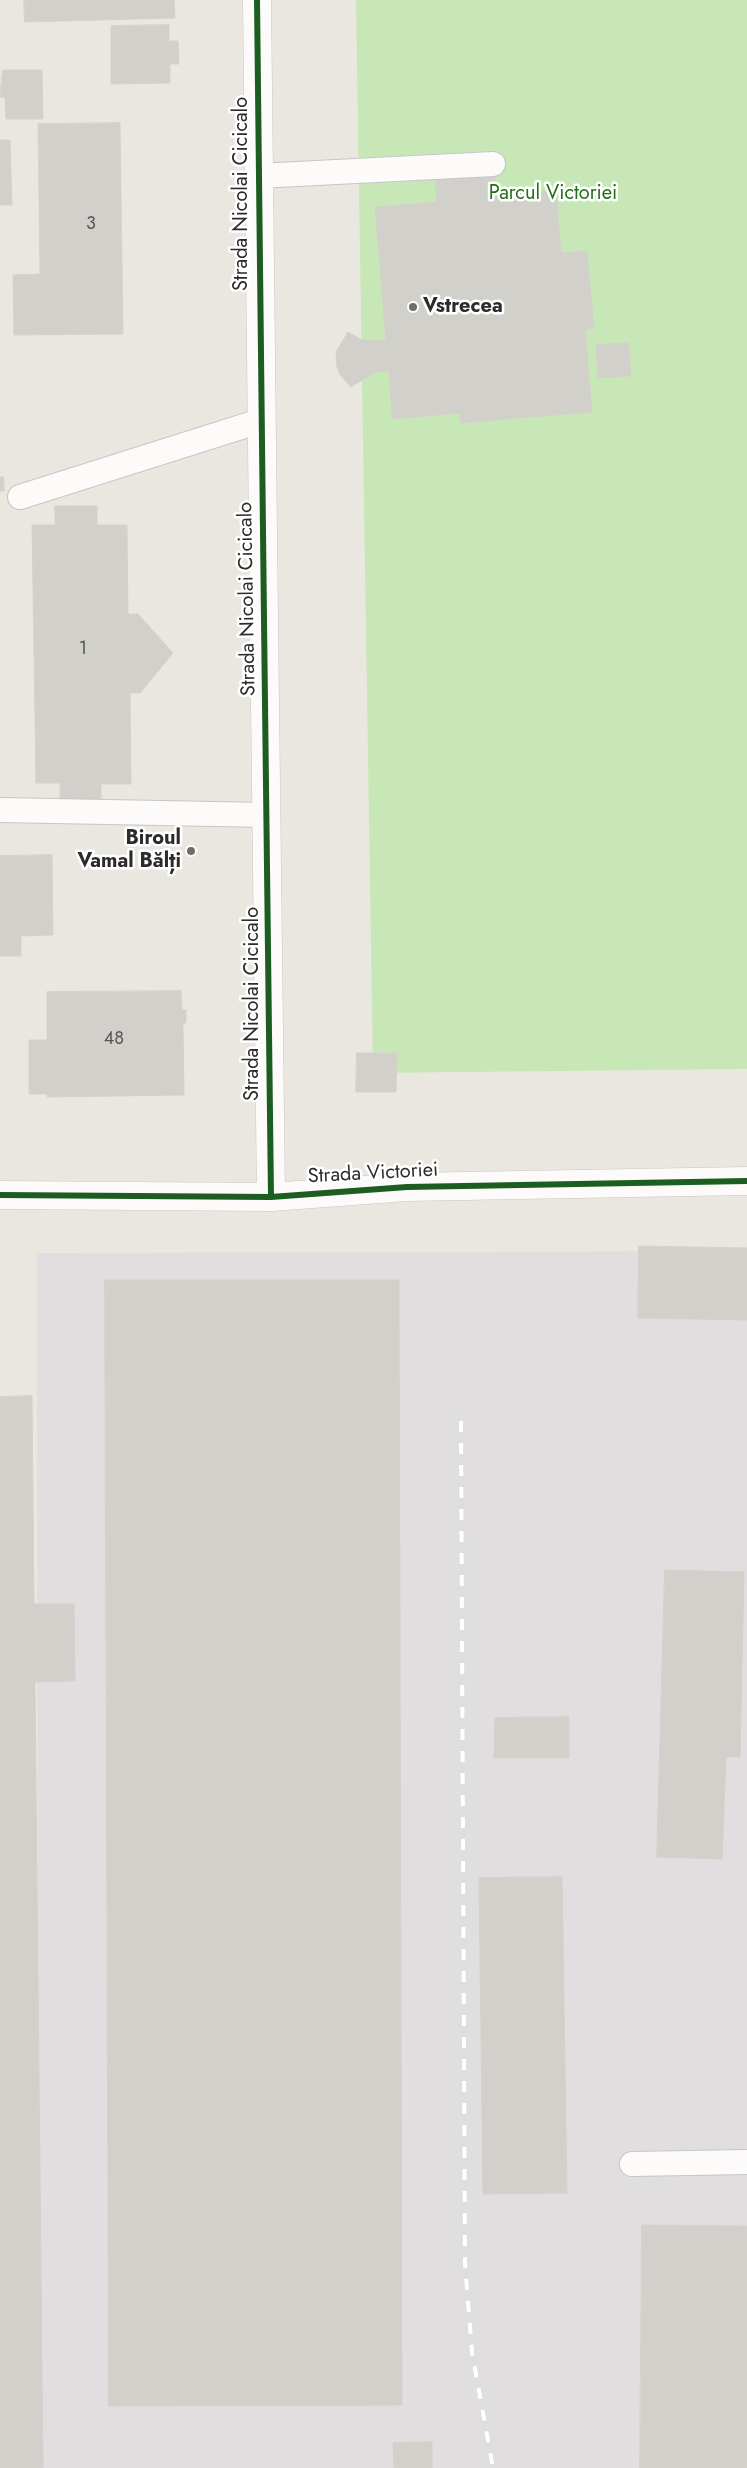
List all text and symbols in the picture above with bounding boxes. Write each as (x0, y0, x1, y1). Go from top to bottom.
street label: Strada Nicolai Cicicalo (230, 97, 254, 291)
park label: Parcul Victoriei (489, 182, 617, 206)
house number: 3 (86, 214, 96, 236)
place label: Vstrecea (423, 295, 503, 319)
marker: Vstrecea (407, 301, 419, 313)
street label: Strada Nicolai Cicicalo (234, 502, 262, 696)
house number: 1 (79, 639, 87, 661)
place label: Biroul Vamal Bălți (78, 827, 181, 874)
marker: Biroul Vamal Bălți (185, 845, 197, 857)
street label: Strada Nicolai Cicicalo (241, 907, 265, 1101)
house number: 48 (104, 1029, 124, 1051)
street label: Strada Victoriei (307, 1159, 439, 1189)

